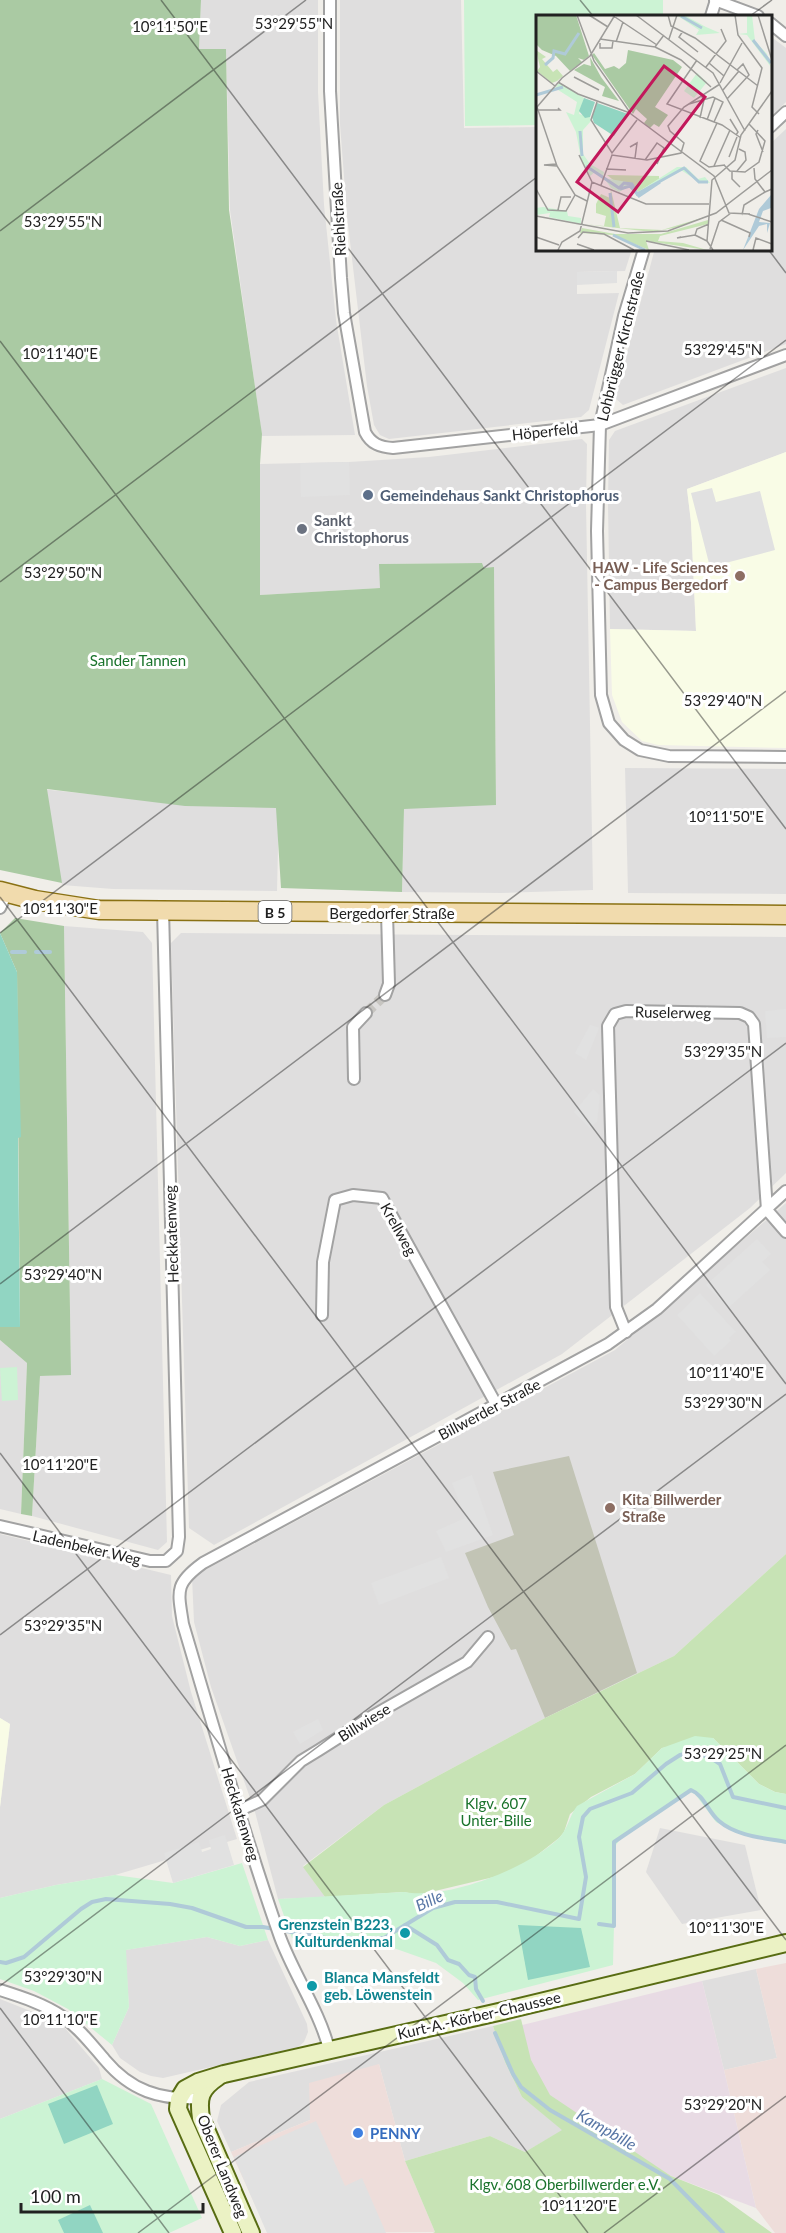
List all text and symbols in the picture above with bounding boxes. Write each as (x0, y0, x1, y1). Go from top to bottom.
text: 53°29'55"N (255, 14, 333, 32)
inset map (536, 15, 771, 250)
text: 10°11'50"E (132, 17, 208, 35)
street label: Riehlstraße (327, 181, 349, 256)
text: 53°29'55"N (24, 212, 102, 230)
street label: Lohbrügger Kirchstraße (593, 269, 647, 423)
text: 53°29'45"N (684, 340, 762, 358)
text: 10°11'40"E (22, 344, 98, 362)
street label: Höperfeld (511, 419, 579, 443)
place label: Gemeindehaus Sankt Christophorus (380, 486, 620, 504)
marker: Gemeindehaus Sankt Christophorus (361, 488, 375, 502)
place label: Sankt Christophorus (314, 511, 409, 546)
marker: Sankt Christophorus (295, 522, 309, 536)
place label: HAW - Life Sciences - Campus Bergedorf (592, 558, 729, 593)
text: 53°29'50"N (24, 563, 102, 581)
marker: HAW - Life Sciences - Campus Bergedorf (733, 569, 747, 583)
park label: Sander Tannen (90, 651, 186, 669)
text: 53°29'40"N (684, 691, 762, 709)
text: 10°11'50"E (688, 807, 764, 825)
text: 10°11'30"E (22, 899, 98, 917)
road number: B 5 (258, 901, 292, 923)
street label: Bergedorfer Straße (329, 904, 455, 922)
street label: Ruselerweg (635, 1002, 711, 1022)
text: 53°29'35"N (684, 1042, 762, 1060)
street label: Heckkatenweg (160, 1185, 182, 1283)
street label: Krellweg (377, 1199, 421, 1259)
text: 53°29'40"N (24, 1265, 102, 1283)
text: 10°11'40"E (688, 1363, 764, 1381)
street label: Billwerder Straße (435, 1375, 543, 1443)
text: 53°29'30"N (684, 1393, 762, 1411)
text: 10°11'20"E (22, 1455, 98, 1473)
place label: Kita Billwerder Straße (622, 1490, 722, 1525)
marker: Kita Billwerder Straße (603, 1501, 617, 1515)
street label: Ladenbeker Weg (31, 1526, 143, 1568)
text: 53°29'35"N (24, 1616, 102, 1634)
street label: Billwiese (335, 1699, 393, 1745)
text: 53°29'25"N (684, 1744, 762, 1762)
street label: Heckkatenweg (218, 1765, 264, 1864)
park label: Klgv. 607 Unter-Bille (460, 1794, 532, 1829)
water label: Bille (412, 1885, 446, 1914)
place label: Grenzstein B223, Kulturdenkmal (278, 1915, 393, 1950)
text: 10°11'30"E (688, 1918, 764, 1936)
marker: Grenzstein B223, Kulturdenkmal (398, 1926, 412, 1940)
text: 53°29'30"N (24, 1967, 102, 1985)
place label: Blanca Mansfeldt geb. Löwenstein (324, 1968, 440, 2003)
marker: Blanca Mansfeldt geb. Löwenstein (305, 1979, 319, 1993)
street label: Kurt-A.-Körber-Chaussee (396, 1987, 562, 2043)
text: 10°11'10"E (22, 2010, 98, 2028)
text: 53°29'20"N (684, 2095, 762, 2113)
water label: Kampbille (574, 2104, 640, 2154)
street label: Oberer Landweg (194, 2112, 252, 2220)
place label: PENNY (370, 2124, 421, 2142)
marker: PENNY (351, 2126, 365, 2140)
park label: Klgv. 608 Oberbillwerder e.V. (469, 2175, 661, 2193)
scale bar (21, 2176, 202, 2214)
text: 100 m (30, 2185, 81, 2207)
text: 10°11'20"E (541, 2196, 617, 2214)

